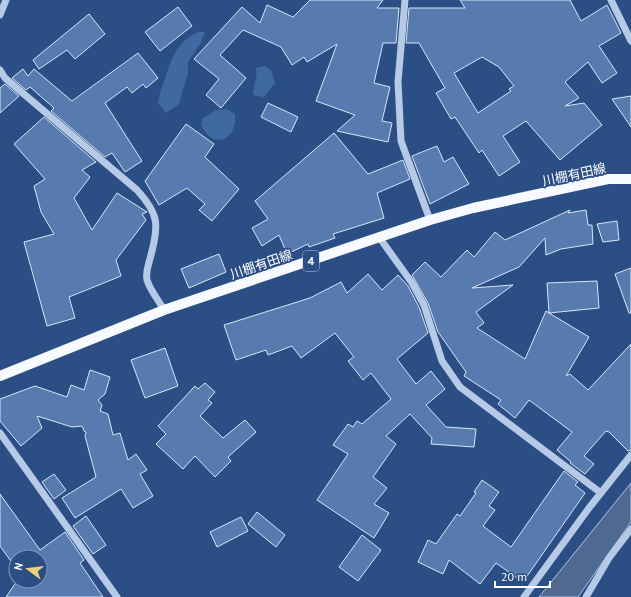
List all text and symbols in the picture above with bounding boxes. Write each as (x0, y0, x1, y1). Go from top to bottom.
street label: 川棚有田線 (541, 159, 608, 190)
street label: 川棚有田線 (228, 246, 295, 283)
road number: 4 (303, 251, 319, 271)
north arrow (8, 549, 48, 589)
text: N (11, 561, 26, 572)
scale bar (495, 563, 550, 589)
text: 20 m (501, 569, 527, 584)

